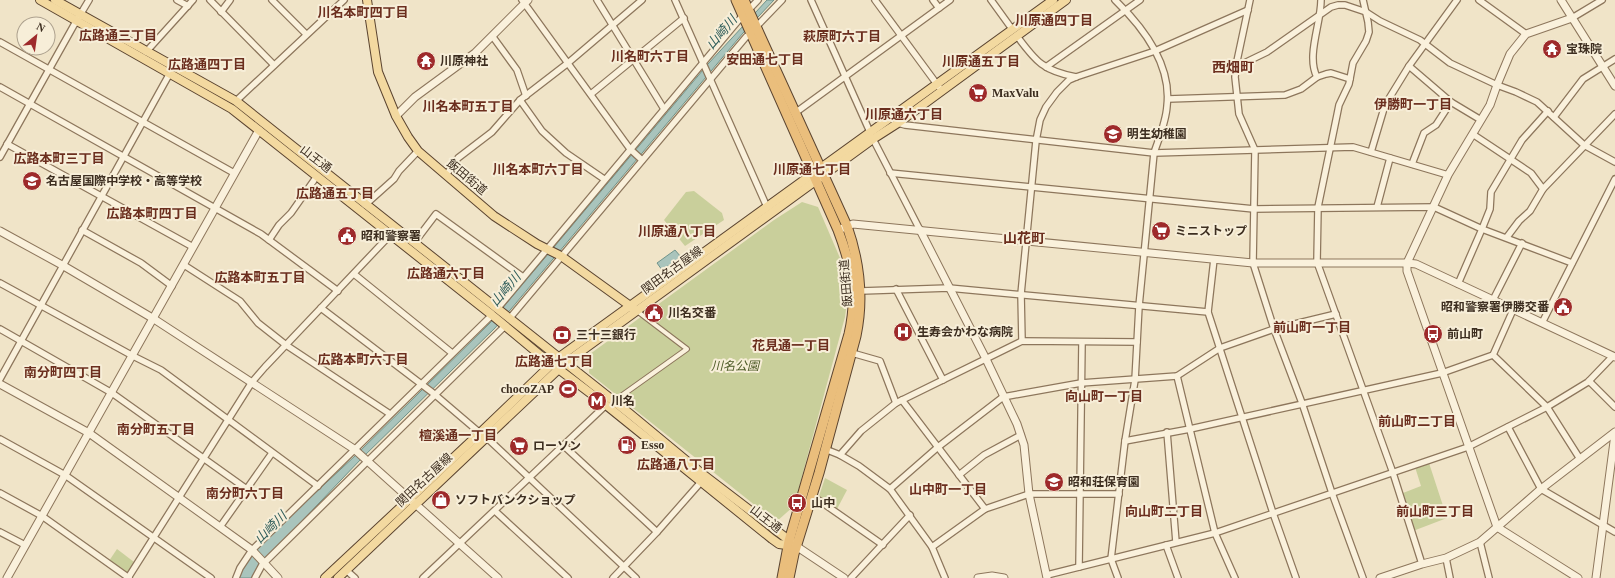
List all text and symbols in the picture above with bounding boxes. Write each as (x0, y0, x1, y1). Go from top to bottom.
district label: 川名本町四丁目 (317, 5, 409, 20)
water label: 山崎川 (703, 11, 741, 52)
district label: 川原通四丁目 (1015, 13, 1093, 28)
north arrow (16, 16, 56, 56)
text: N (34, 20, 47, 34)
district label: 広路通三丁目 (79, 28, 157, 43)
district label: 萩原町六丁目 (803, 29, 881, 44)
temple icon: 宝珠院 (1541, 38, 1563, 60)
place label: 宝珠院 (1566, 42, 1602, 56)
district label: 川名町六丁目 (611, 49, 689, 64)
temple icon: 川原神社 (415, 50, 437, 72)
district label: 安田通七丁目 (726, 52, 804, 67)
place label: 川原神社 (440, 54, 488, 68)
district label: 川原通五丁目 (942, 54, 1020, 69)
district label: 広路通四丁目 (168, 57, 246, 72)
district label: 西畑町 (1212, 60, 1254, 75)
supermarket icon: MaxValu (967, 82, 989, 104)
place label: MaxValu (992, 86, 1039, 100)
district label: 伊勝町一丁目 (1374, 97, 1452, 112)
district label: 川名本町五丁目 (422, 99, 514, 114)
district label: 川原通六丁目 (865, 107, 943, 122)
school or university icon: 明生幼稚園 (1102, 123, 1124, 145)
place label: 明生幼稚園 (1127, 127, 1187, 141)
street label: 山王通 (298, 142, 334, 176)
district label: 広路本町三丁目 (13, 151, 105, 166)
street label: 飯田街道 (444, 156, 490, 198)
district label: 川名本町六丁目 (492, 162, 584, 177)
district label: 川原通七丁目 (773, 162, 851, 177)
school or university icon: 名古屋国際中学校・高等学校 (21, 170, 43, 192)
place label: 名古屋国際中学校・高等学校 (46, 174, 202, 188)
district label: 広路通五丁目 (296, 186, 374, 201)
district label: 広路本町四丁目 (106, 206, 198, 221)
supermarket icon: ミニストップ (1150, 220, 1172, 242)
district label: 川原通八丁目 (638, 224, 716, 239)
place label: ミニストップ (1175, 224, 1247, 238)
public building icon: 昭和警察署 (336, 225, 358, 247)
place label: 昭和警察署 (361, 229, 421, 243)
district label: 山花町 (1003, 231, 1045, 246)
street label: 関田名古屋線 (639, 243, 705, 297)
street label: 飯田街道 (837, 258, 855, 308)
district label: 広路通六丁目 (407, 266, 485, 281)
water label: 山崎川 (487, 268, 525, 309)
district label: 広路本町五丁目 (214, 270, 306, 285)
public building icon: 昭和警察署伊勝交番 (1552, 296, 1574, 318)
place label: 昭和警察署伊勝交番 (1441, 300, 1550, 314)
public building icon: 川名交番 (643, 302, 665, 324)
place label: 川名交番 (668, 306, 717, 320)
district label: 前山町一丁目 (1273, 320, 1351, 335)
hospital icon: 生寿会かわな病院 (892, 321, 914, 343)
bus stop icon: 前山町 (1422, 323, 1444, 345)
bank icon: 三十三銀行 (551, 324, 573, 346)
place label: 生寿会かわな病院 (917, 325, 1013, 339)
place label: 前山町 (1447, 327, 1483, 341)
place label: 三十三銀行 (576, 328, 636, 342)
district label: 花見通一丁目 (752, 338, 830, 353)
district label: 広路本町六丁目 (317, 352, 409, 367)
district label: 広路通七丁目 (515, 354, 593, 369)
park label: 川名公園 (711, 359, 761, 373)
district label: 南分町四丁目 (24, 365, 102, 380)
sports icon: chocoZAP (557, 378, 579, 400)
place label: chocoZAP (501, 382, 554, 396)
district label: 向山町一丁目 (1065, 389, 1143, 404)
metro station icon: 川名 (586, 390, 608, 412)
place label: 川名 (611, 394, 635, 408)
district label: 前山町二丁目 (1378, 414, 1456, 429)
district label: 南分町五丁目 (117, 422, 195, 437)
district label: 檀溪通一丁目 (419, 428, 497, 443)
fuel station icon: Esso (616, 434, 638, 456)
supermarket icon: ローソン (508, 435, 530, 457)
place label: Esso (641, 438, 664, 452)
place label: ローソン (533, 439, 581, 453)
street label: 関田名古屋線 (393, 450, 455, 510)
district label: 広路通八丁目 (637, 457, 715, 472)
school or university icon: 昭和荘保育園 (1043, 471, 1065, 493)
place label: 昭和荘保育園 (1068, 475, 1140, 489)
district label: 山中町一丁目 (909, 482, 987, 497)
district label: 南分町六丁目 (206, 486, 284, 501)
shop icon: ソフトバンクショップ (430, 489, 452, 511)
bus stop icon: 山中 (786, 492, 808, 514)
place label: ソフトバンクショップ (455, 493, 576, 507)
place label: 山中 (811, 496, 835, 510)
street label: 山王通 (748, 502, 784, 536)
district label: 向山町二丁目 (1125, 504, 1203, 519)
district label: 前山町三丁目 (1396, 504, 1474, 519)
water label: 山崎川 (251, 507, 291, 546)

